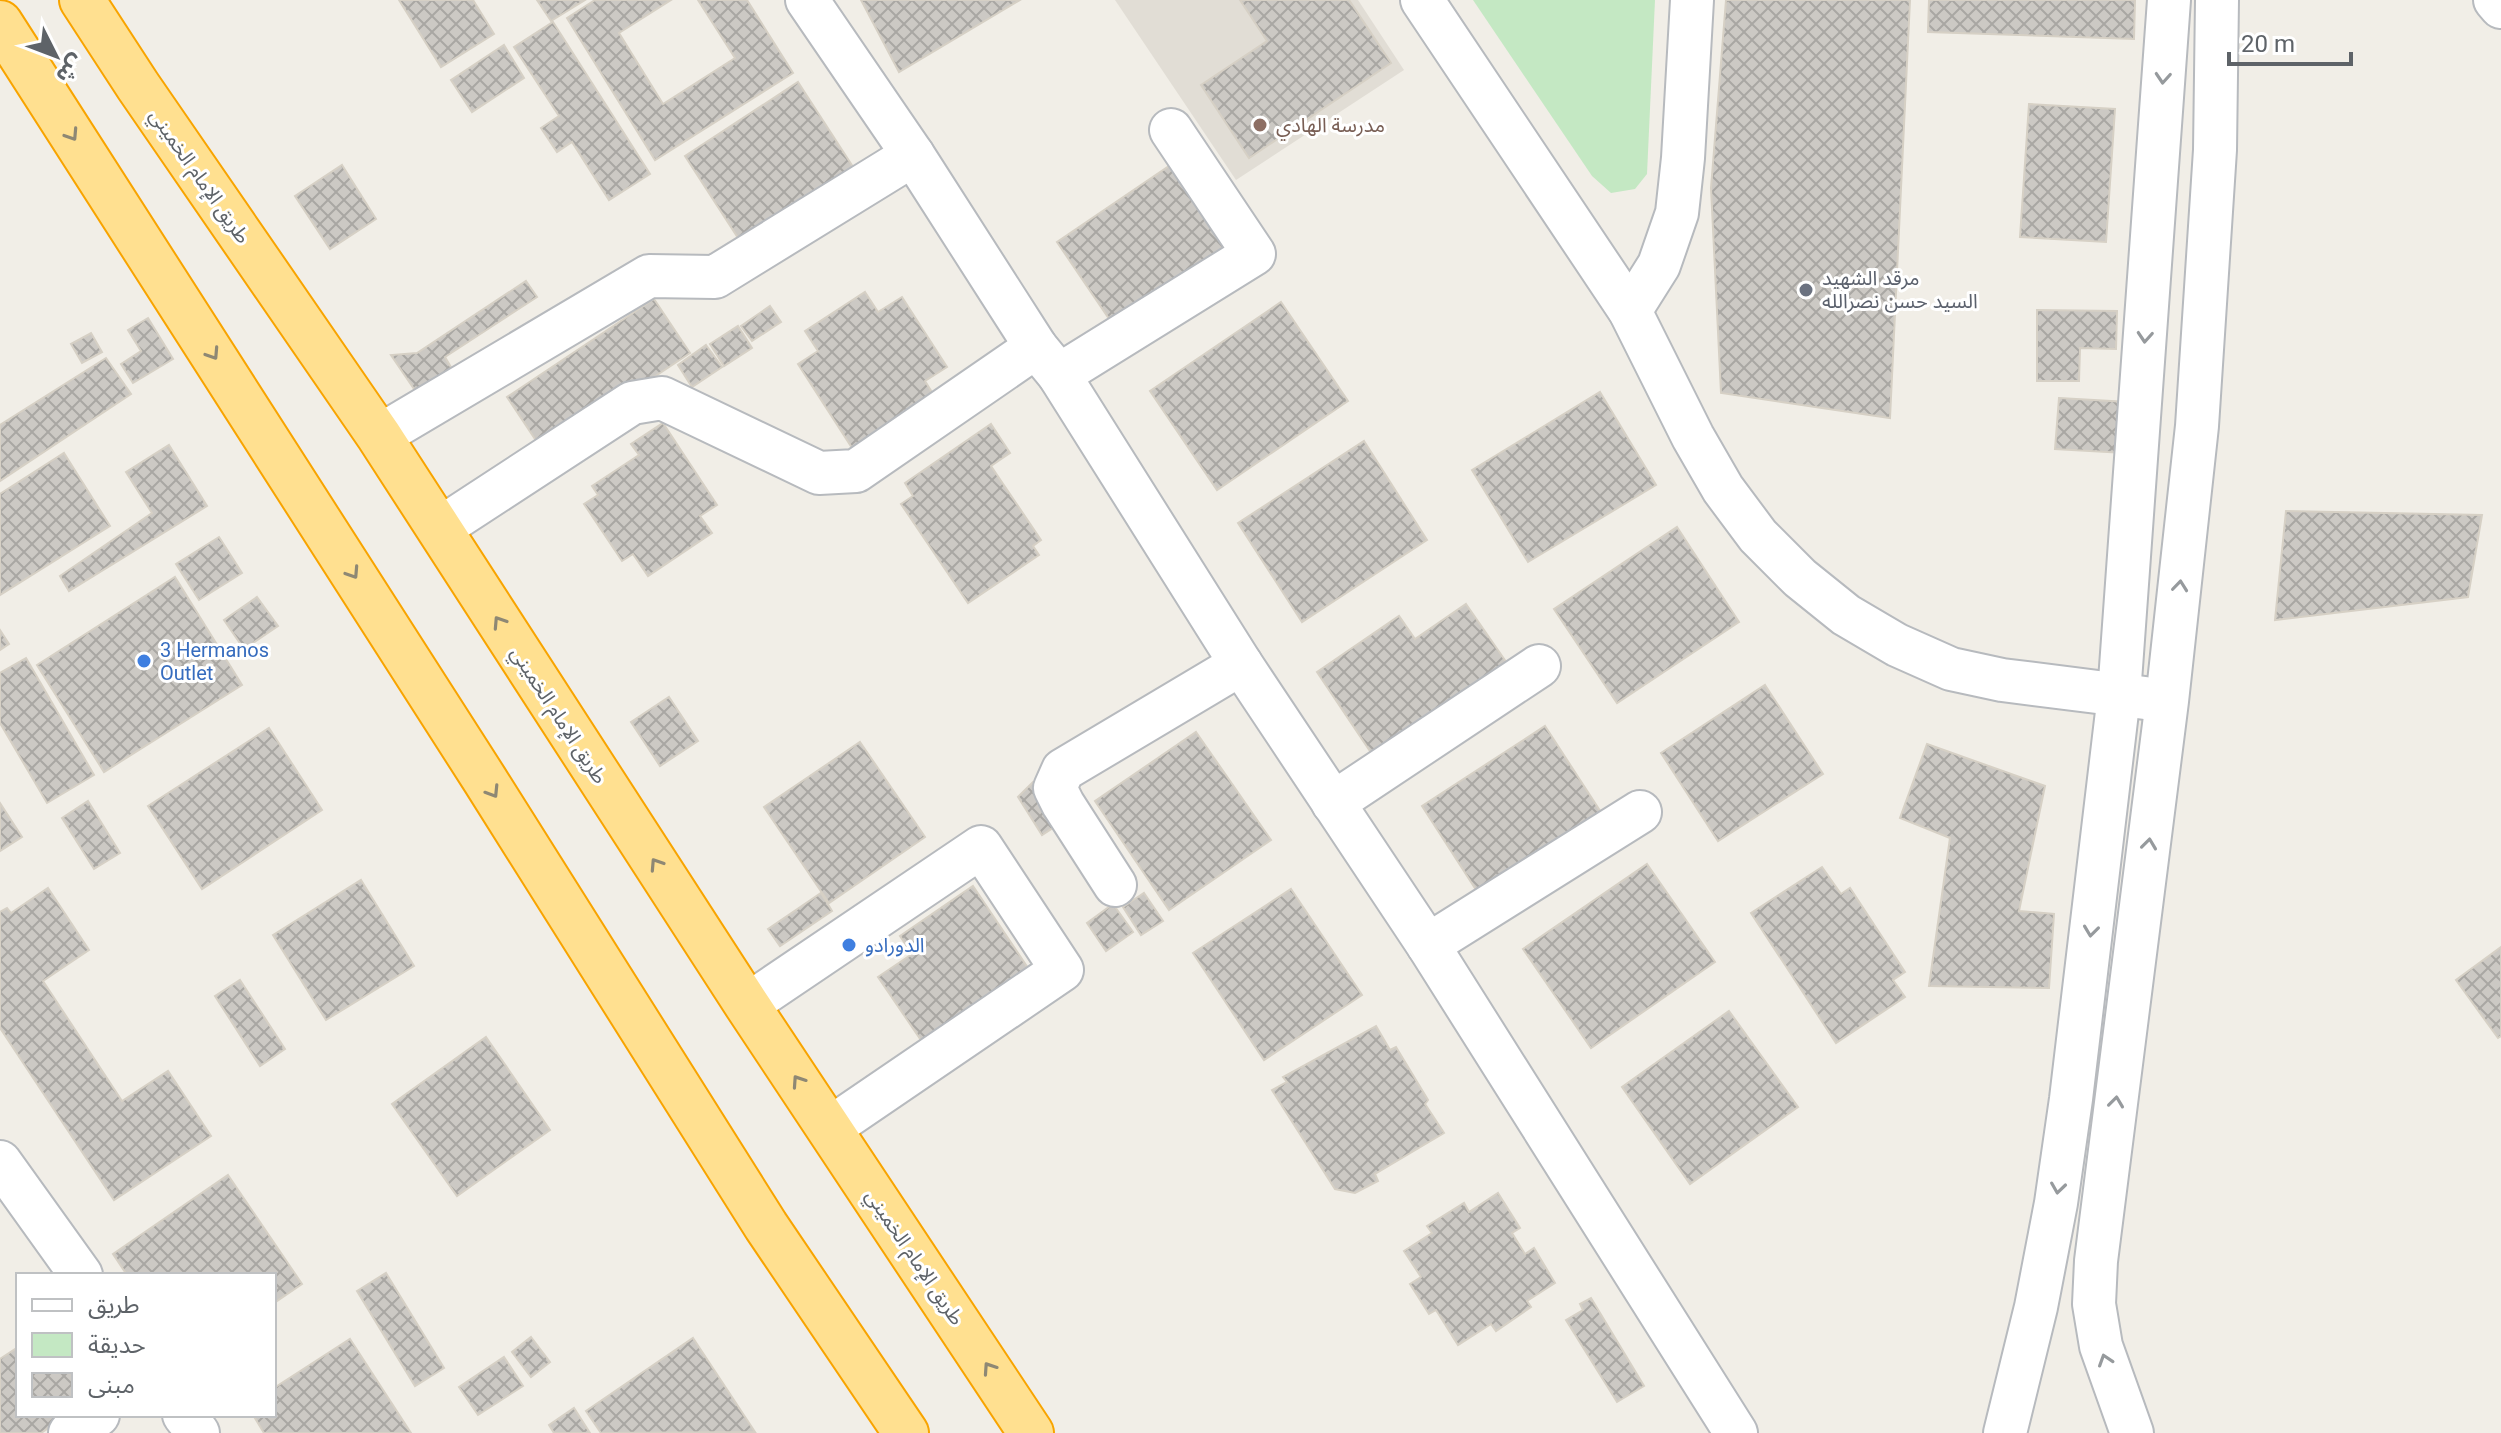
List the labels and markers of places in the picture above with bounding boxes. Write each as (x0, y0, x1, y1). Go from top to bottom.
place label: مدرسة الهادي (1276, 113, 1385, 141)
marker: مدرسة الهادي (1251, 116, 1269, 134)
place label: مرقد الشهيد السيد حسن نصرالله (1822, 266, 1978, 313)
marker: مرقد الشهيد السيد حسن نصرالله (1797, 281, 1815, 299)
place label: 3 Hermanos Outlet (160, 638, 269, 685)
marker: 3 Hermanos Outlet (135, 652, 153, 670)
place label: الدورادو (865, 933, 925, 957)
marker: الدورادو (840, 936, 858, 954)

